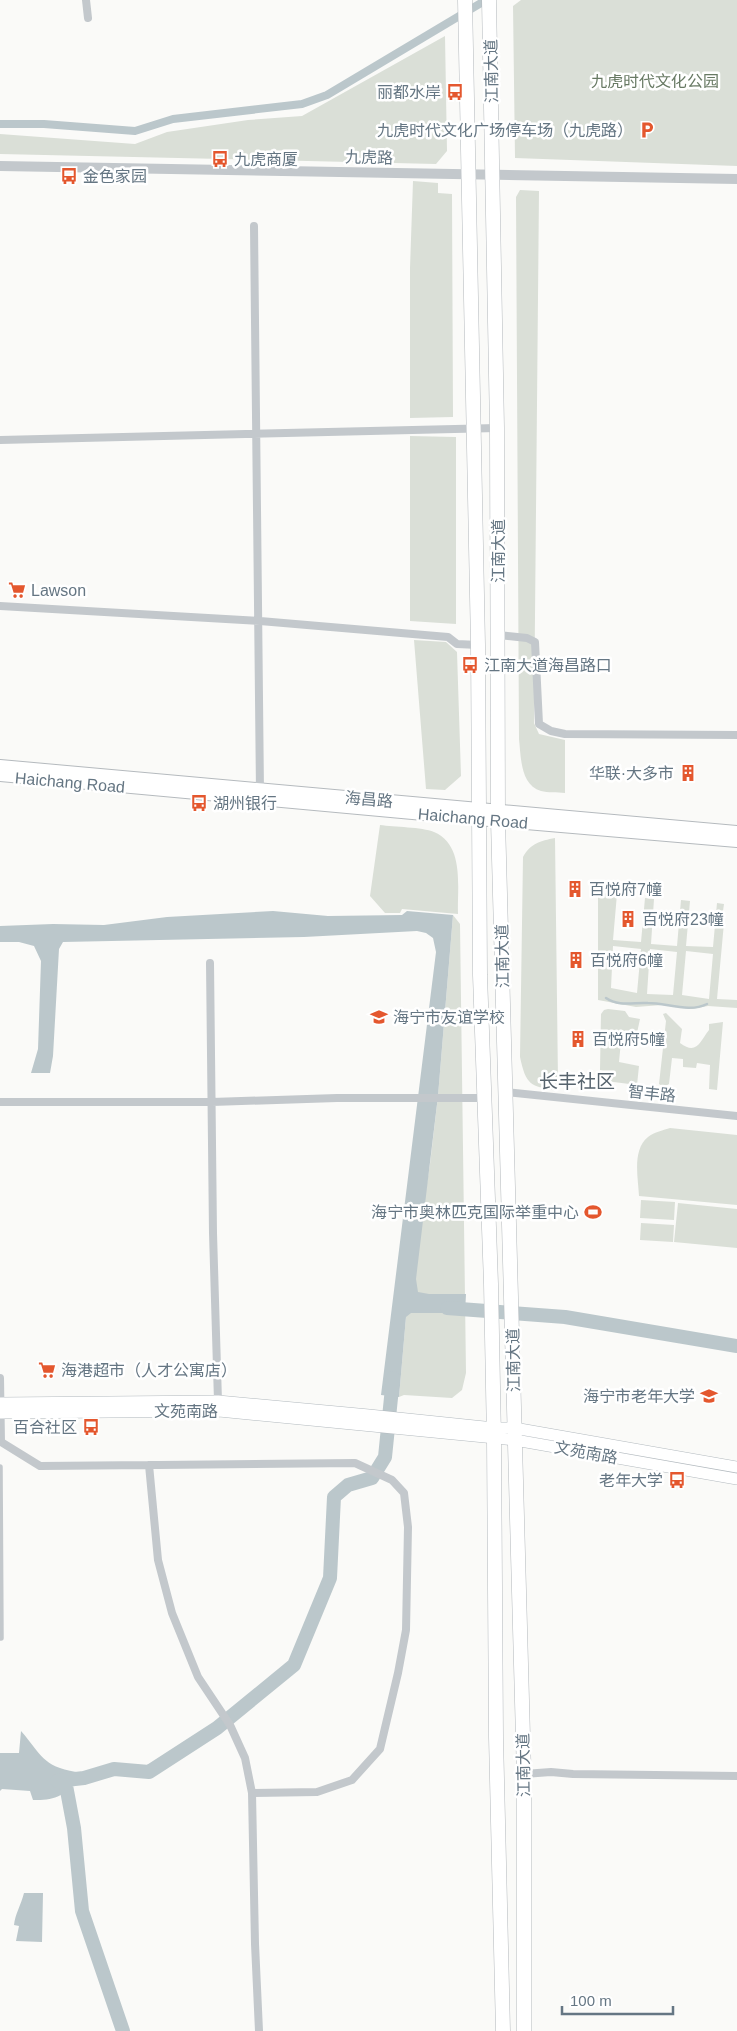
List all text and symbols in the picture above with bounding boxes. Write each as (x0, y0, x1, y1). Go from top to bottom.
street label: 江南大道 (482, 39, 501, 103)
park label: 九虎时代文化公园 (591, 73, 719, 90)
bus stop icon: 丽都水岸 (445, 82, 465, 102)
place label: 丽都水岸 (377, 84, 441, 101)
parking icon: 九虎时代文化广场停车场（九虎路） (637, 120, 657, 140)
place label: 九虎时代文化广场停车场（九虎路） (377, 122, 633, 139)
bus stop icon: 九虎商厦 (210, 149, 230, 169)
street label: 九虎路 (345, 149, 393, 166)
place label: 九虎商厦 (234, 151, 298, 168)
bus stop icon: 金色家园 (59, 166, 79, 186)
place label: 金色家园 (83, 168, 147, 185)
street label: 江南大道 (490, 519, 507, 583)
supermarket icon: Lawson (7, 580, 27, 600)
place label: Lawson (31, 582, 86, 599)
bus stop icon: 江南大道海昌路口 (460, 655, 480, 675)
place label: 江南大道海昌路口 (484, 657, 612, 674)
building icon: 华联·大多市 (678, 763, 698, 783)
place label: 华联·大多市 (589, 765, 674, 782)
street label: Haichang Road (14, 769, 126, 796)
street label: 海昌路 (344, 789, 394, 810)
bus stop icon: 湖州银行 (189, 793, 209, 813)
place label: 湖州银行 (213, 795, 277, 812)
street label: Haichang Road (417, 805, 529, 832)
building icon: 百悦府7幢 (565, 879, 585, 899)
place label: 百悦府7幢 (589, 881, 662, 898)
building icon: 百悦府23幢 (618, 909, 638, 929)
place label: 百悦府23幢 (642, 911, 724, 928)
street label: 江南大道 (493, 924, 512, 988)
building icon: 百悦府6幢 (566, 950, 586, 970)
place label: 百悦府6幢 (590, 952, 663, 969)
school or university icon: 海宁市友谊学校 (369, 1007, 389, 1027)
place label: 海宁市友谊学校 (393, 1009, 505, 1026)
building icon: 百悦府5幢 (568, 1029, 588, 1049)
place label: 百悦府5幢 (592, 1031, 665, 1048)
district label: 长丰社区 (539, 1071, 615, 1092)
street label: 智丰路 (627, 1083, 677, 1104)
sports icon: 海宁市奥林匹克国际举重中心 (583, 1202, 603, 1222)
place label: 海宁市奥林匹克国际举重中心 (371, 1204, 579, 1221)
street label: 江南大道 (504, 1328, 523, 1392)
supermarket icon: 海港超市（人才公寓店） (37, 1360, 57, 1380)
place label: 海港超市（人才公寓店） (61, 1362, 237, 1379)
school or university icon: 海宁市老年大学 (699, 1386, 719, 1406)
place label: 海宁市老年大学 (583, 1388, 695, 1405)
street label: 文苑南路 (154, 1403, 218, 1420)
bus stop icon: 百合社区 (81, 1417, 101, 1437)
place label: 百合社区 (13, 1419, 77, 1436)
street label: 文苑南路 (553, 1439, 619, 1466)
bus stop icon: 老年大学 (667, 1470, 687, 1490)
place label: 老年大学 (599, 1472, 663, 1489)
street label: 江南大道 (514, 1733, 533, 1797)
scale bar (562, 1984, 673, 2016)
text: 100 m (570, 1992, 612, 2009)

